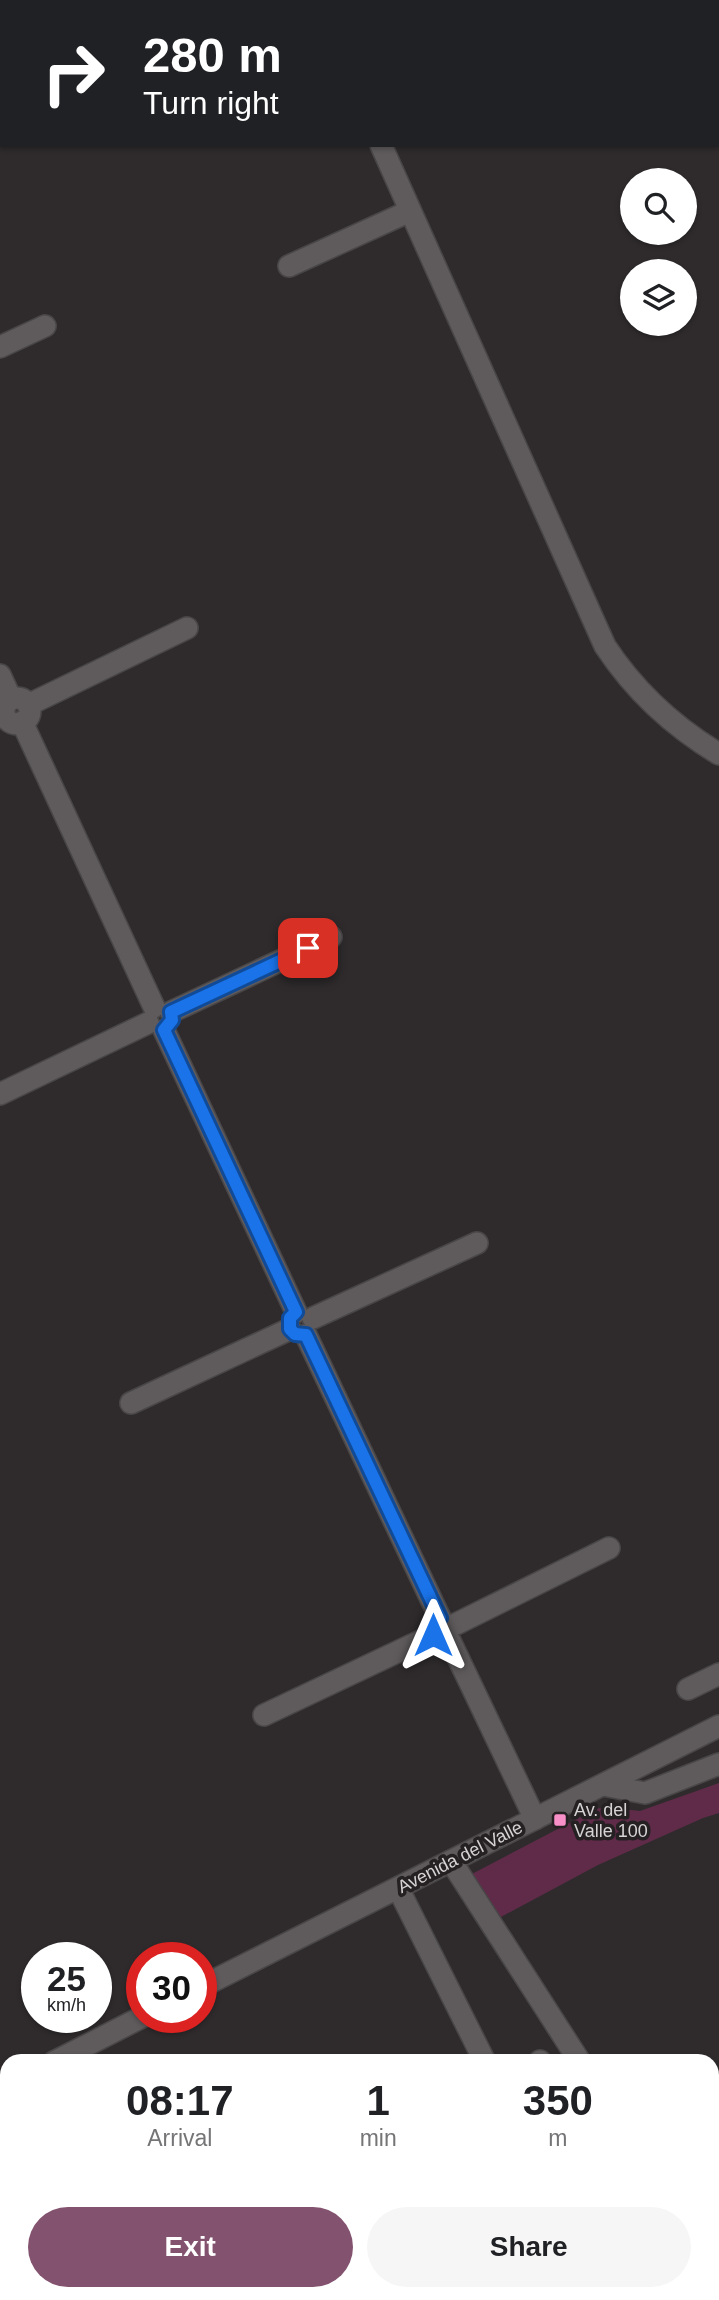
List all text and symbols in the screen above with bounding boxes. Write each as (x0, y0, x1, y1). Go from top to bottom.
icon: right (28, 28, 119, 119)
text: 280 m (143, 28, 282, 82)
text: Turn right (143, 85, 279, 121)
map controls (620, 168, 697, 336)
button: search (620, 168, 697, 245)
button: layers (620, 259, 697, 336)
pin (278, 918, 338, 978)
icon: arrive (289, 929, 327, 967)
position arrow (396, 1598, 470, 1672)
place label: Av. del Valle 100 (574, 1800, 648, 1841)
marker: Av. del Valle 100 (552, 1812, 568, 1828)
street label: Avenida del Valle (394, 1817, 526, 1897)
speed limit sign: 30 (126, 1942, 217, 2033)
text: 25 (47, 1959, 86, 1998)
text: km/h (47, 1995, 86, 2015)
text: 08:17 (126, 2077, 234, 2124)
text: 1 (366, 2077, 390, 2124)
text: 350 (523, 2077, 593, 2124)
text: Arrival (147, 2125, 212, 2151)
text: min (360, 2125, 397, 2151)
text: m (548, 2125, 567, 2151)
button: Exit (28, 2207, 353, 2287)
button: Share (367, 2207, 691, 2287)

